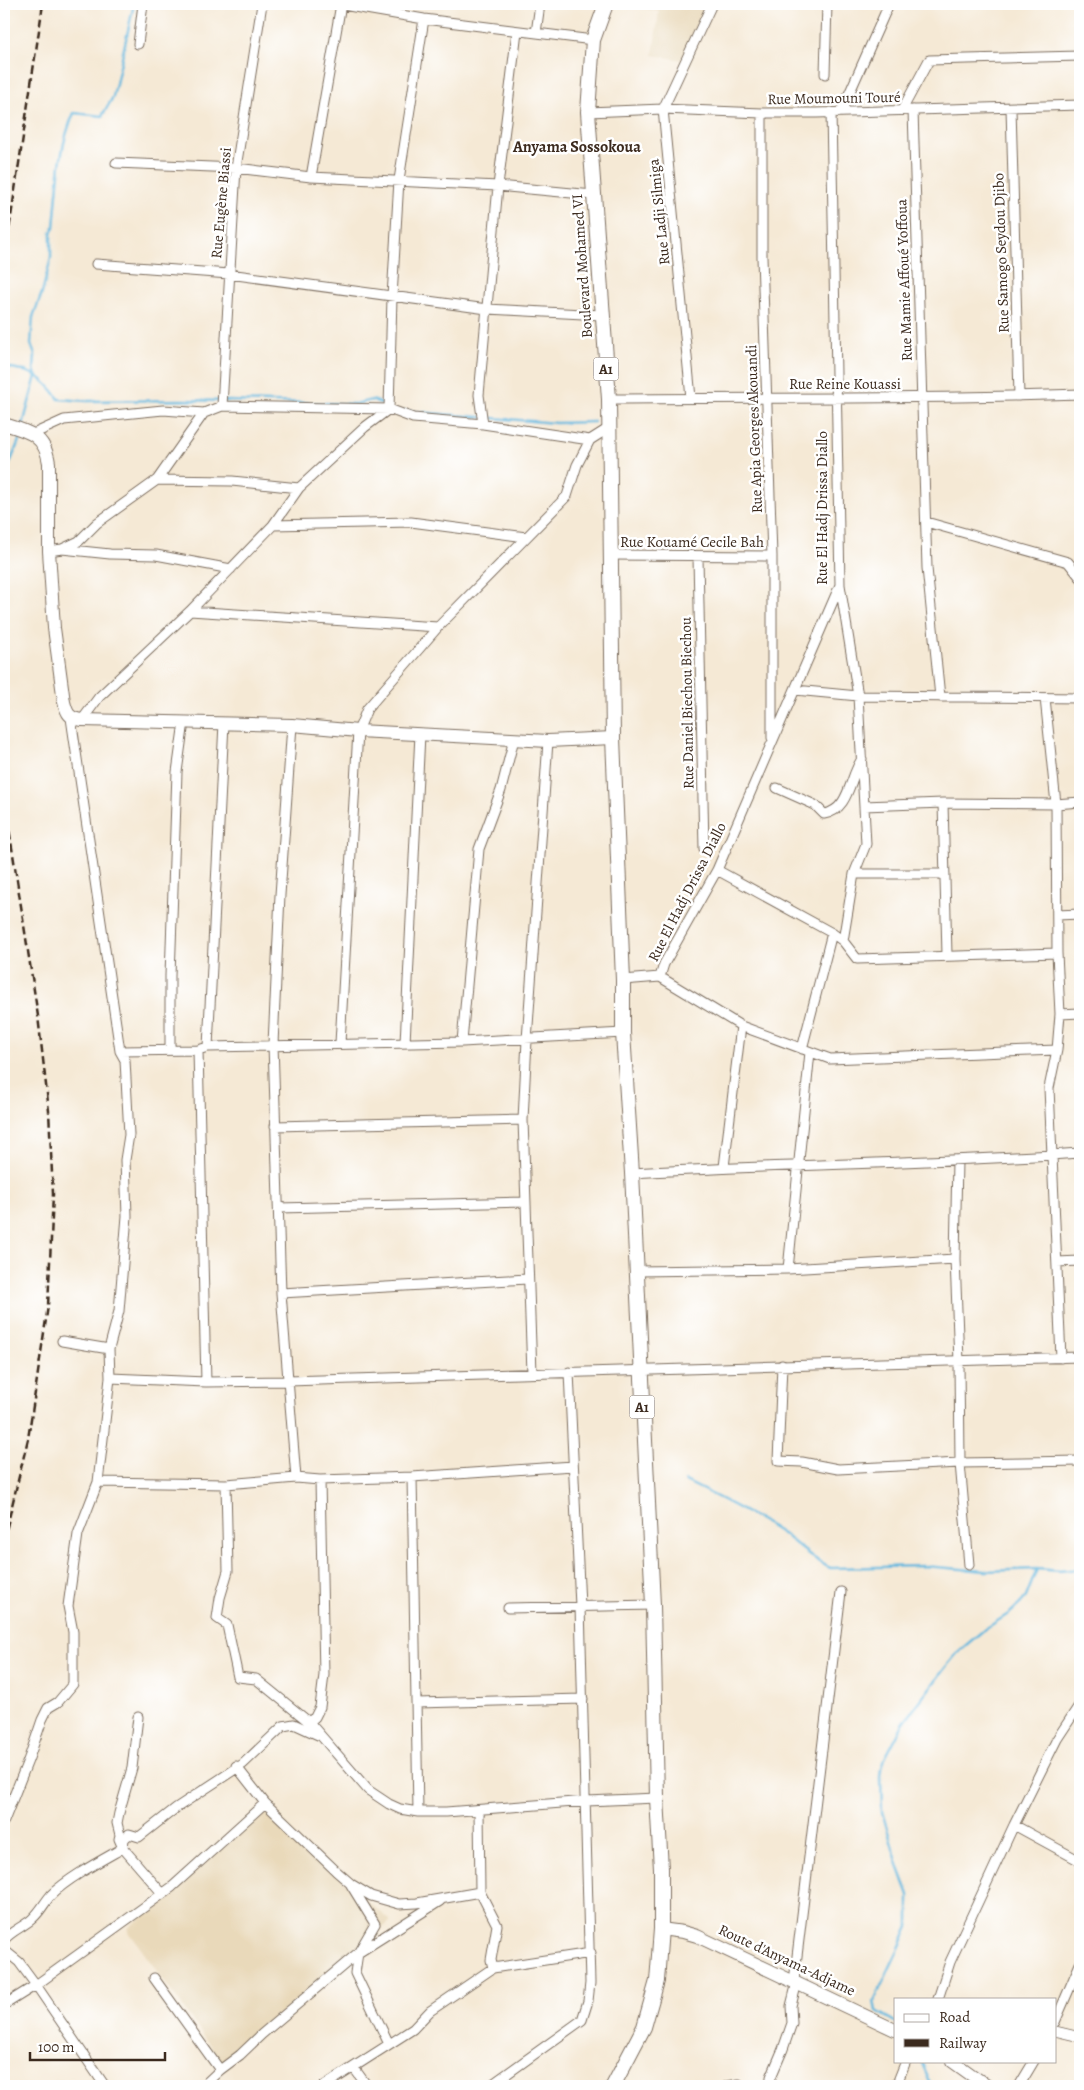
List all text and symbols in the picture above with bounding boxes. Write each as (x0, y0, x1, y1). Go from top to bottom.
street label: Rue Moumouni Touré (767, 87, 901, 109)
district label: Anyama Sossokoua (512, 136, 641, 158)
street label: Rue Eugène Biassi (206, 147, 236, 259)
street label: Rue Ladji Silmiga (643, 158, 675, 266)
street label: Rue Samogo Seydou Djibo (988, 173, 1014, 333)
street label: Boulevard Mohamed VI (567, 193, 597, 339)
street label: Rue Mamie Affoué Yoffoua (891, 199, 917, 361)
street label: Rue Apia Georges Akouandi (741, 344, 767, 514)
road number: A1 (594, 358, 618, 380)
street label: Rue Reine Kouassi (789, 374, 901, 394)
street label: Rue El Hadj Drissa Diallo (812, 431, 832, 585)
street label: Rue Kouamé Cecile Bah (620, 532, 764, 552)
street label: Rue Daniel Biechou Biechou (675, 616, 699, 789)
street label: Rue El Hadj Drissa Diallo (643, 819, 731, 965)
road number: A1 (630, 1395, 654, 1418)
street label: Route d'Anyama-Adjame (715, 1919, 859, 2001)
legend (894, 1998, 1056, 2062)
text: Road (939, 2007, 971, 2027)
scale bar (30, 2030, 165, 2062)
text: Railway (939, 2033, 987, 2053)
text: 100 m (38, 2037, 75, 2057)

